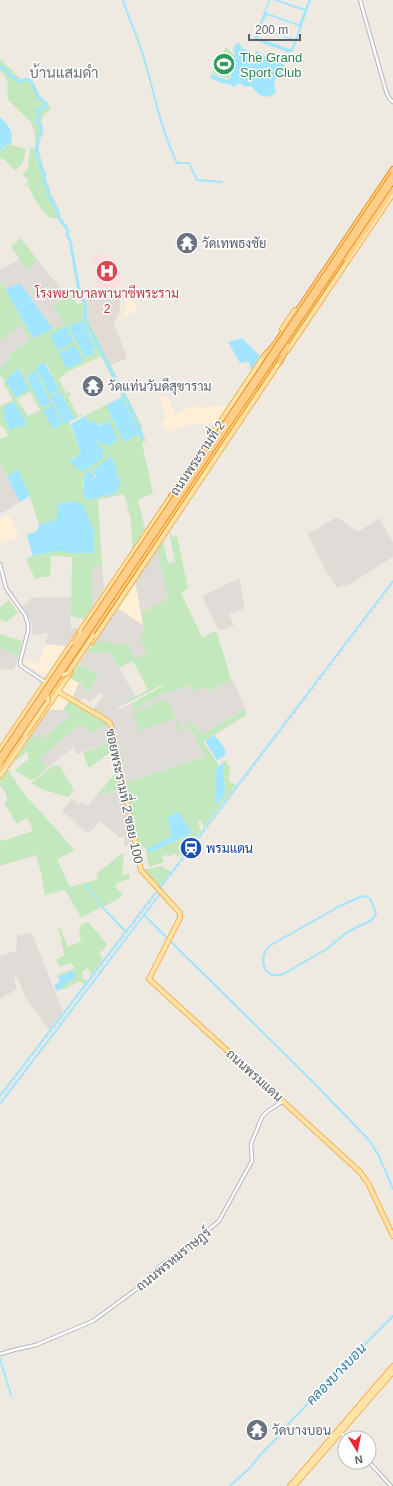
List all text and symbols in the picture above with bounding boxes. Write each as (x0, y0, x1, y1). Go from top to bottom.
scale bar (249, 16, 300, 42)
text: 200 m (255, 23, 288, 37)
place label: The Grand Sport Club (240, 50, 302, 80)
sports icon: The Grand Sport Club (211, 51, 237, 77)
district label: บ้านแสมดำ (29, 63, 99, 81)
temple icon: วัดเทพธงชัย (174, 230, 200, 256)
place label: วัดเทพธงชัย (202, 236, 267, 251)
hospital icon: โรงพยาบาลพานาซีพระราม 2 (94, 258, 120, 284)
place label: โรงพยาบาลพานาซีพระราม 2 (34, 284, 179, 316)
temple icon: วัดแท่นวันดีสุขาราม (80, 373, 106, 399)
place label: วัดแท่นวันดีสุขาราม (108, 377, 211, 396)
street label: ถนนพระรามที่ 2 (163, 415, 228, 498)
street label: ซอยพระรามที่ 2 ซอย 100 (103, 726, 151, 865)
station icon: พรมแดน (178, 835, 204, 861)
place label: พรมแดน (206, 841, 253, 856)
street label: ถนนพรมแดน (223, 1046, 286, 1105)
street label: ถนนพรหมราษฎร์ (132, 1223, 214, 1295)
water label: คลองบางบอน (303, 1340, 369, 1408)
temple icon: วัดบางบอน (244, 1417, 270, 1443)
place label: วัดบางบอน (272, 1423, 331, 1438)
north arrow (337, 1430, 377, 1470)
text: N (354, 1453, 364, 1466)

